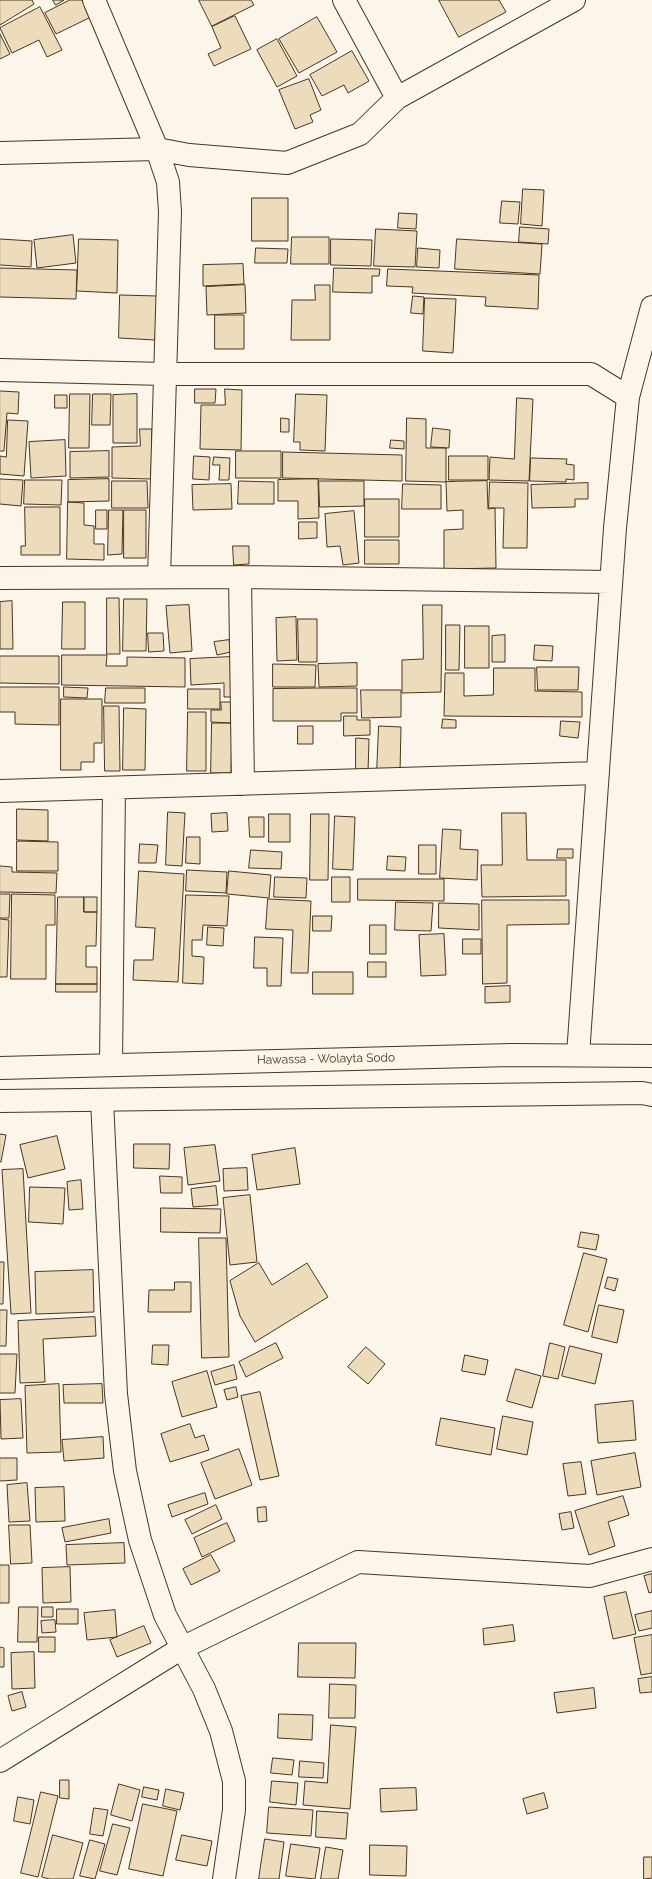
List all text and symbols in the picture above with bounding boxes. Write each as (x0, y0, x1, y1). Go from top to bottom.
street label: Hawassa - Wolayta Sodo (257, 1051, 395, 1067)

